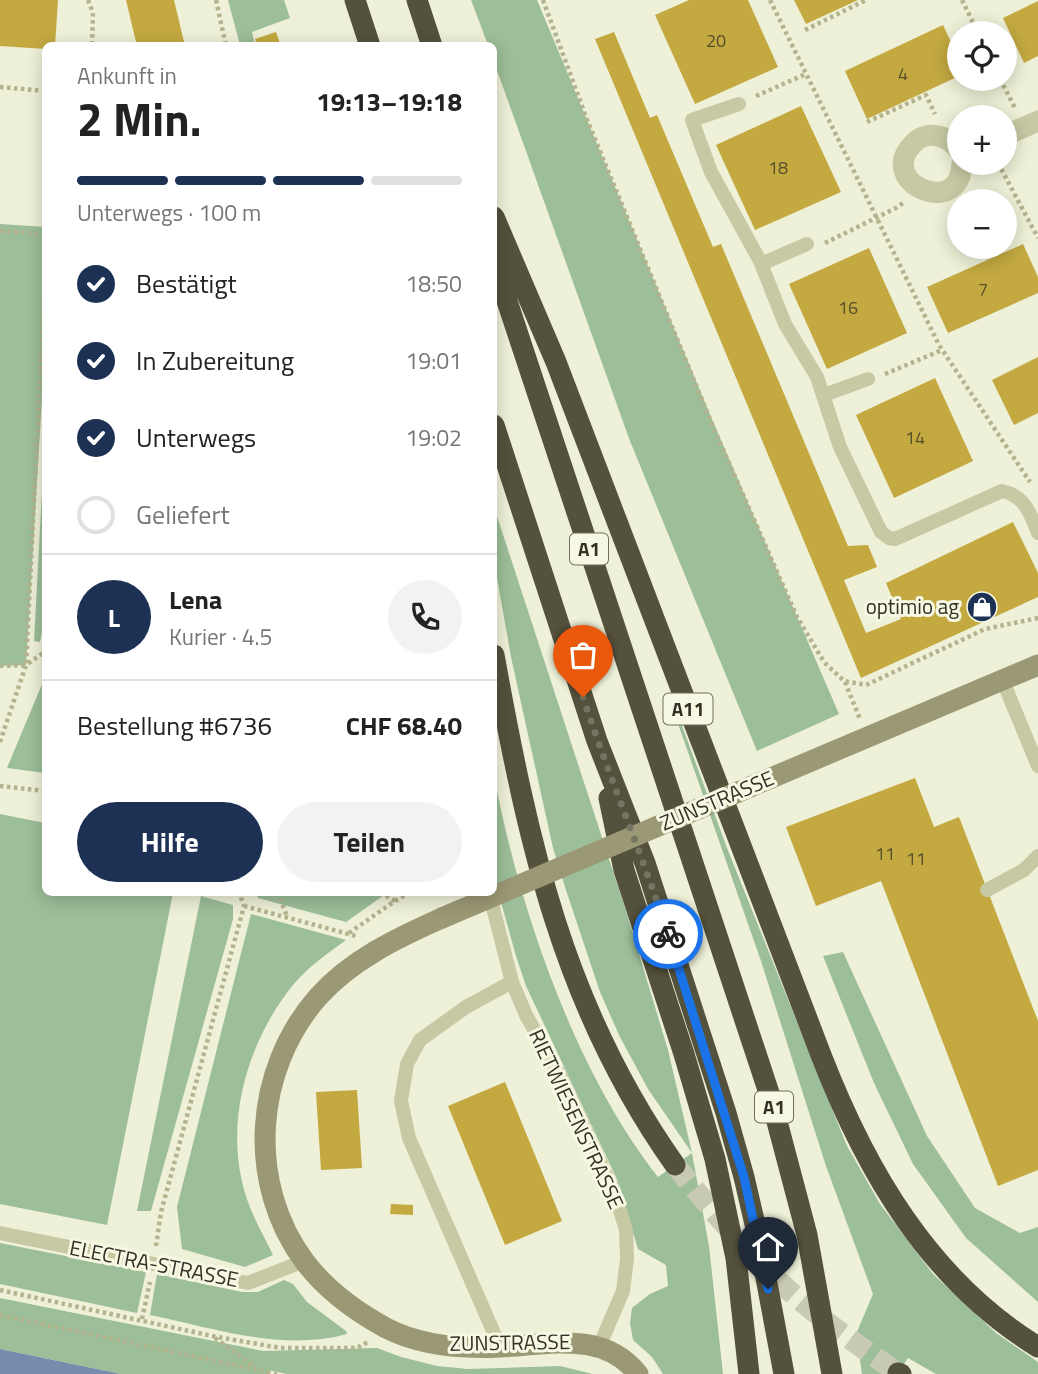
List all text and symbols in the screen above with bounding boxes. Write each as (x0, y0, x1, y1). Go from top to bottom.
map controls (947, 21, 1017, 259)
button: locate (947, 21, 1017, 91)
house number: 20 (706, 27, 726, 54)
text: Ankunft in (77, 58, 177, 93)
house number: 4 (898, 60, 908, 87)
text: 19:13–19:18 (316, 82, 462, 121)
text: 2 Min. (77, 84, 201, 154)
button: + (947, 105, 1017, 175)
house number: 18 (768, 154, 788, 181)
button: − (947, 189, 1017, 259)
text: Unterwegs · 100 m (77, 195, 261, 230)
text: Bestätigt (136, 264, 237, 303)
icon: check (77, 265, 115, 303)
text: 18:50 (405, 266, 462, 301)
house number: 7 (978, 276, 988, 303)
house number: 16 (838, 294, 858, 321)
text: In Zubereitung (136, 341, 294, 380)
icon: check (77, 342, 115, 380)
text: 19:01 (405, 343, 462, 378)
text: Unterwegs (136, 418, 256, 457)
icon: check (77, 419, 115, 457)
text: 19:02 (405, 420, 462, 455)
house number: 14 (905, 424, 925, 451)
text: Geliefert (136, 495, 230, 534)
road number: A1 (570, 534, 608, 564)
text: Lena (169, 580, 222, 619)
button: phone (388, 580, 462, 654)
place label: optimio ag (866, 590, 959, 622)
shop icon: optimio ag (965, 590, 999, 624)
text: L (108, 598, 120, 637)
text: Kurier · 4.5 (169, 619, 272, 654)
pin (553, 625, 613, 697)
icon: bag (564, 636, 602, 674)
road number: A11 (664, 694, 712, 724)
text: Bestellung #6736 (77, 706, 272, 745)
text: CHF 68.40 (346, 706, 462, 745)
street label: ZUNSTRASSE (655, 762, 779, 838)
button: Hilfe (77, 802, 263, 882)
button: Teilen (277, 802, 462, 882)
house number: 11 (875, 840, 895, 867)
house number: 11 (906, 845, 926, 872)
courier (633, 899, 703, 969)
icon: bike (649, 915, 687, 953)
street label: RIETWIESENSTRASSE (521, 1023, 633, 1214)
road number: A1 (755, 1092, 793, 1122)
pin (738, 1217, 798, 1289)
icon: home (749, 1228, 787, 1266)
street label: ELECTRA-STRASSE (67, 1231, 241, 1295)
street label: ZUNSTRASSE (449, 1325, 571, 1359)

